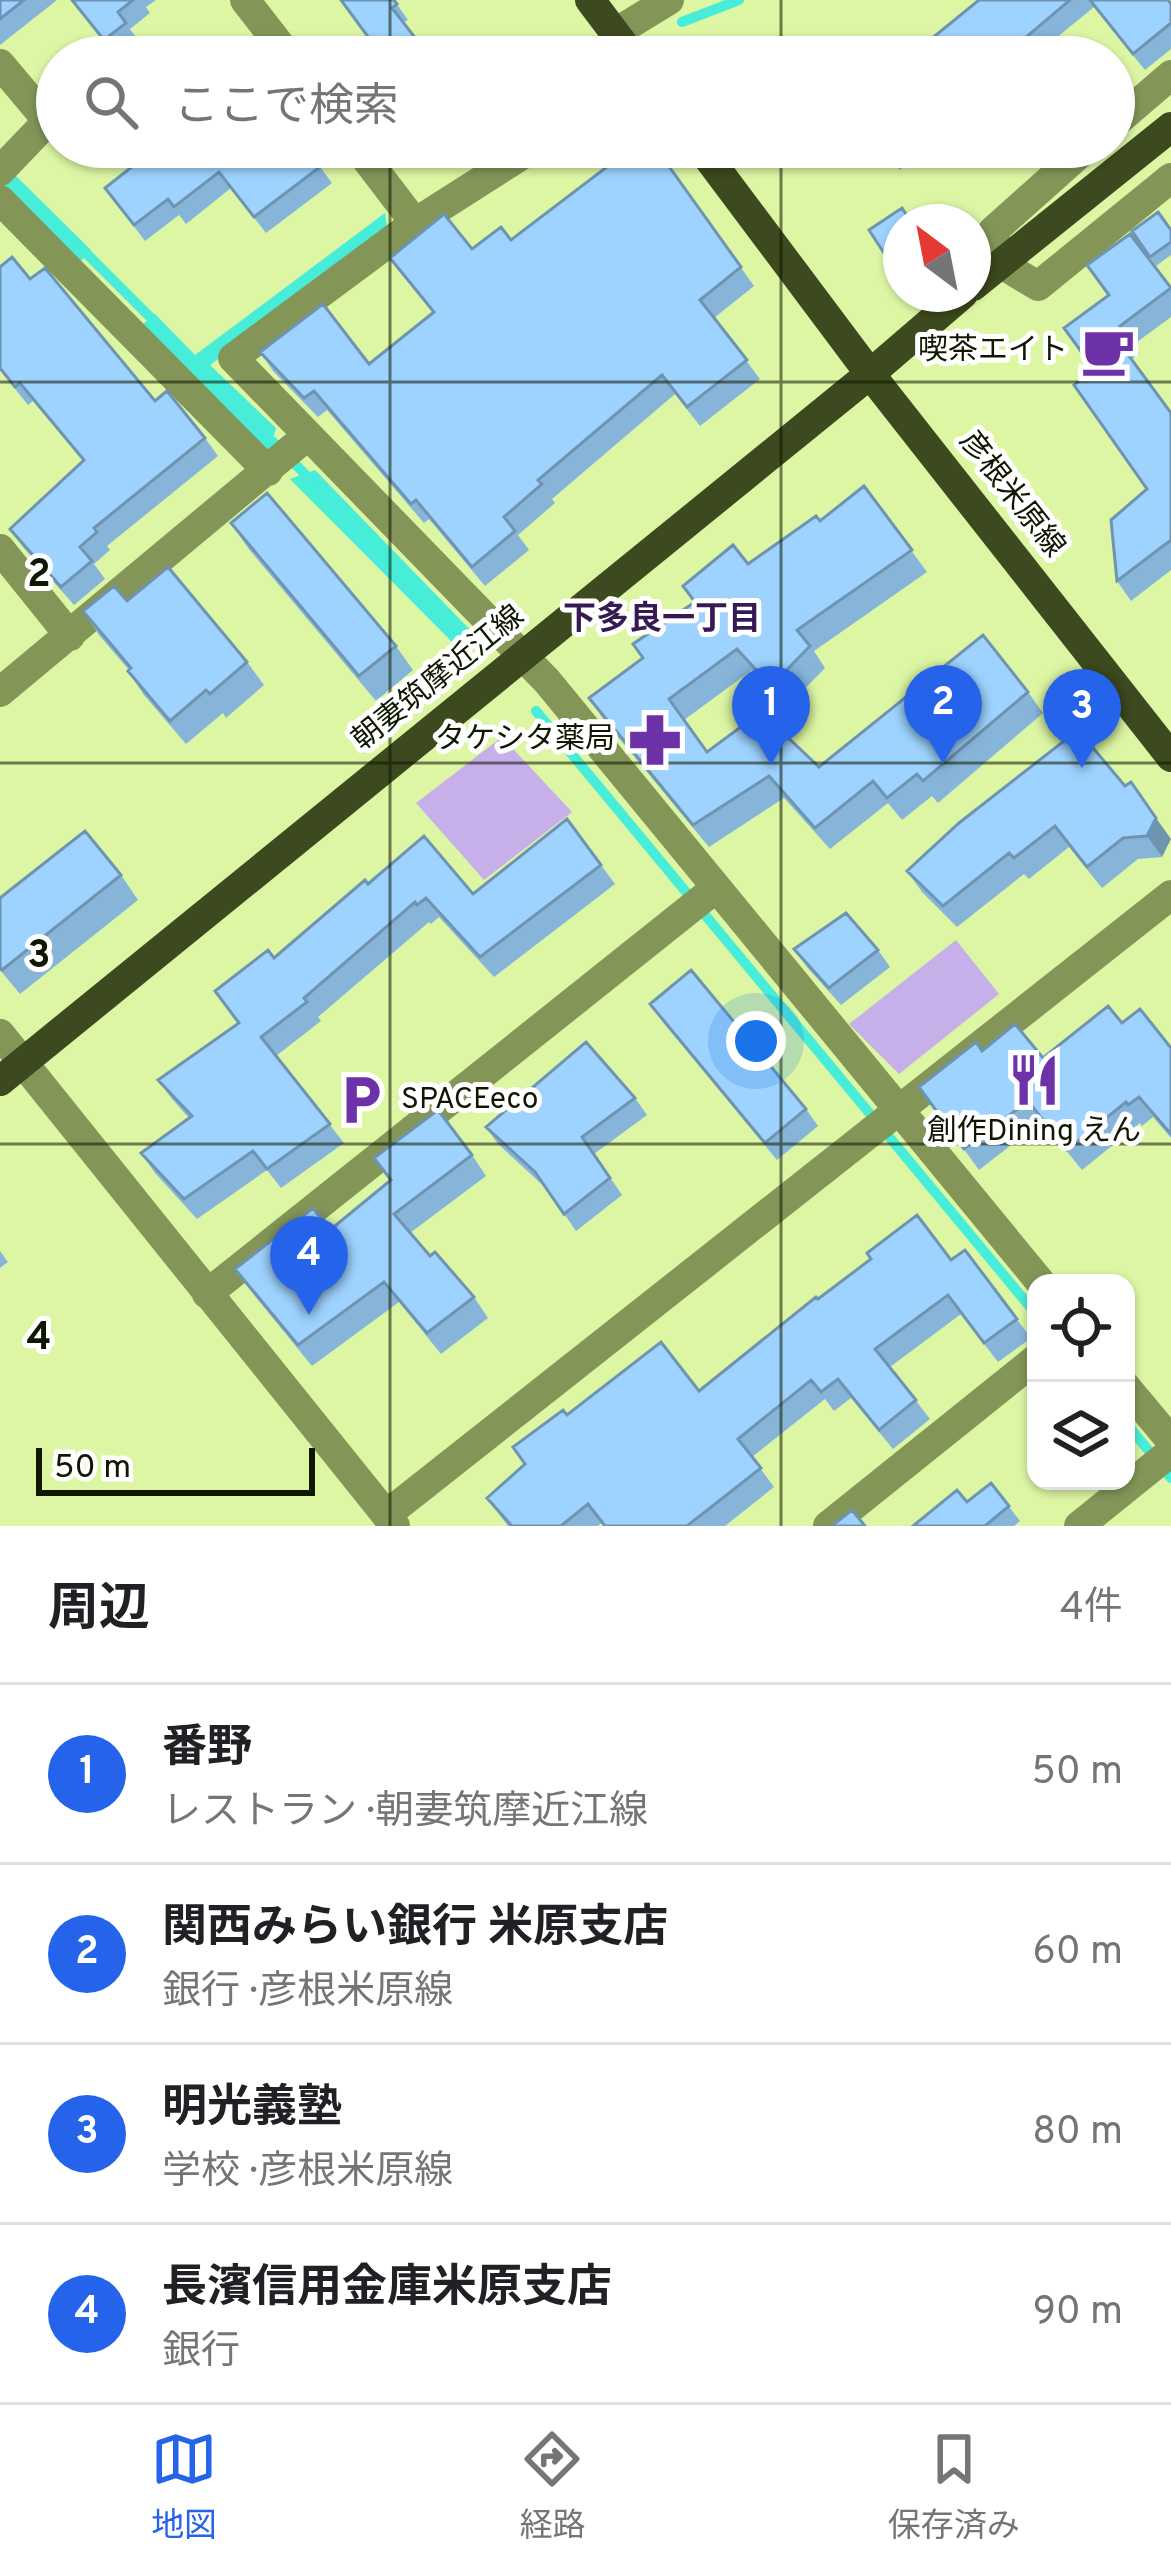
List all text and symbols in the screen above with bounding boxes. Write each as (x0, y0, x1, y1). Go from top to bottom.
search box (36, 36, 1135, 168)
icon: search (78, 69, 144, 135)
text: ここで検索 (174, 80, 399, 137)
north arrow (883, 204, 991, 312)
cafe icon: 喫茶エイト (1079, 322, 1137, 380)
place label: 喫茶エイト (918, 333, 1068, 370)
street label: 彦根米原線 (950, 425, 1072, 565)
text: 2 (27, 552, 51, 601)
street label: 朝妻筑摩近江線 (346, 599, 532, 759)
district label: 下多良一丁目 (563, 600, 761, 642)
pin: 2 (904, 665, 982, 764)
pin: 1 (732, 666, 810, 765)
pin: 3 (1043, 669, 1121, 768)
pharmacy icon: タケシタ薬局 (626, 711, 684, 769)
place label: タケシタ薬局 (435, 722, 615, 759)
text: 3 (27, 933, 51, 982)
your location (726, 1011, 786, 1071)
restaurant icon: 創作Dining えん (1005, 1051, 1063, 1109)
parking icon: SPACEeco (332, 1071, 390, 1129)
place label: SPACEeco (401, 1082, 539, 1119)
place label: 創作Dining えん (927, 1114, 1141, 1151)
pin: 4 (270, 1216, 348, 1315)
map controls (1027, 1274, 1135, 1490)
button: locate (1027, 1274, 1135, 1382)
text: 4 (26, 1315, 52, 1364)
button: layers (1027, 1382, 1135, 1490)
scale bar (36, 1442, 315, 1495)
text: 50 m (54, 1448, 131, 1490)
text: 周辺 (48, 1579, 150, 1644)
text: 4件 (1060, 1585, 1123, 1634)
text: 番野 (162, 1721, 252, 1778)
text: 1 (79, 1749, 95, 1798)
text: 50 m (1032, 1749, 1123, 1798)
text: レストラン · 朝妻筑摩近江線 (162, 1789, 648, 1838)
text: 関西みらい銀行 米原支店 (162, 1901, 668, 1958)
text: 2 (75, 1929, 99, 1978)
text: 60 m (1032, 1929, 1123, 1978)
text: 銀行 · 彦根米原線 (162, 1969, 453, 2018)
text: 明光義塾 (162, 2081, 342, 2138)
text: 3 (75, 2109, 99, 2158)
text: 80 m (1032, 2109, 1123, 2158)
text: 学校 · 彦根米原線 (162, 2149, 453, 2198)
text: 長濱信用金庫米原支店 (162, 2261, 612, 2318)
text: 4 (74, 2289, 100, 2338)
text: 90 m (1033, 2289, 1123, 2338)
text: 銀行 (162, 2329, 240, 2378)
tab: 地図 (151, 2426, 217, 2549)
tab: 経路 (519, 2426, 585, 2549)
tab: 保存済み (888, 2426, 1020, 2549)

